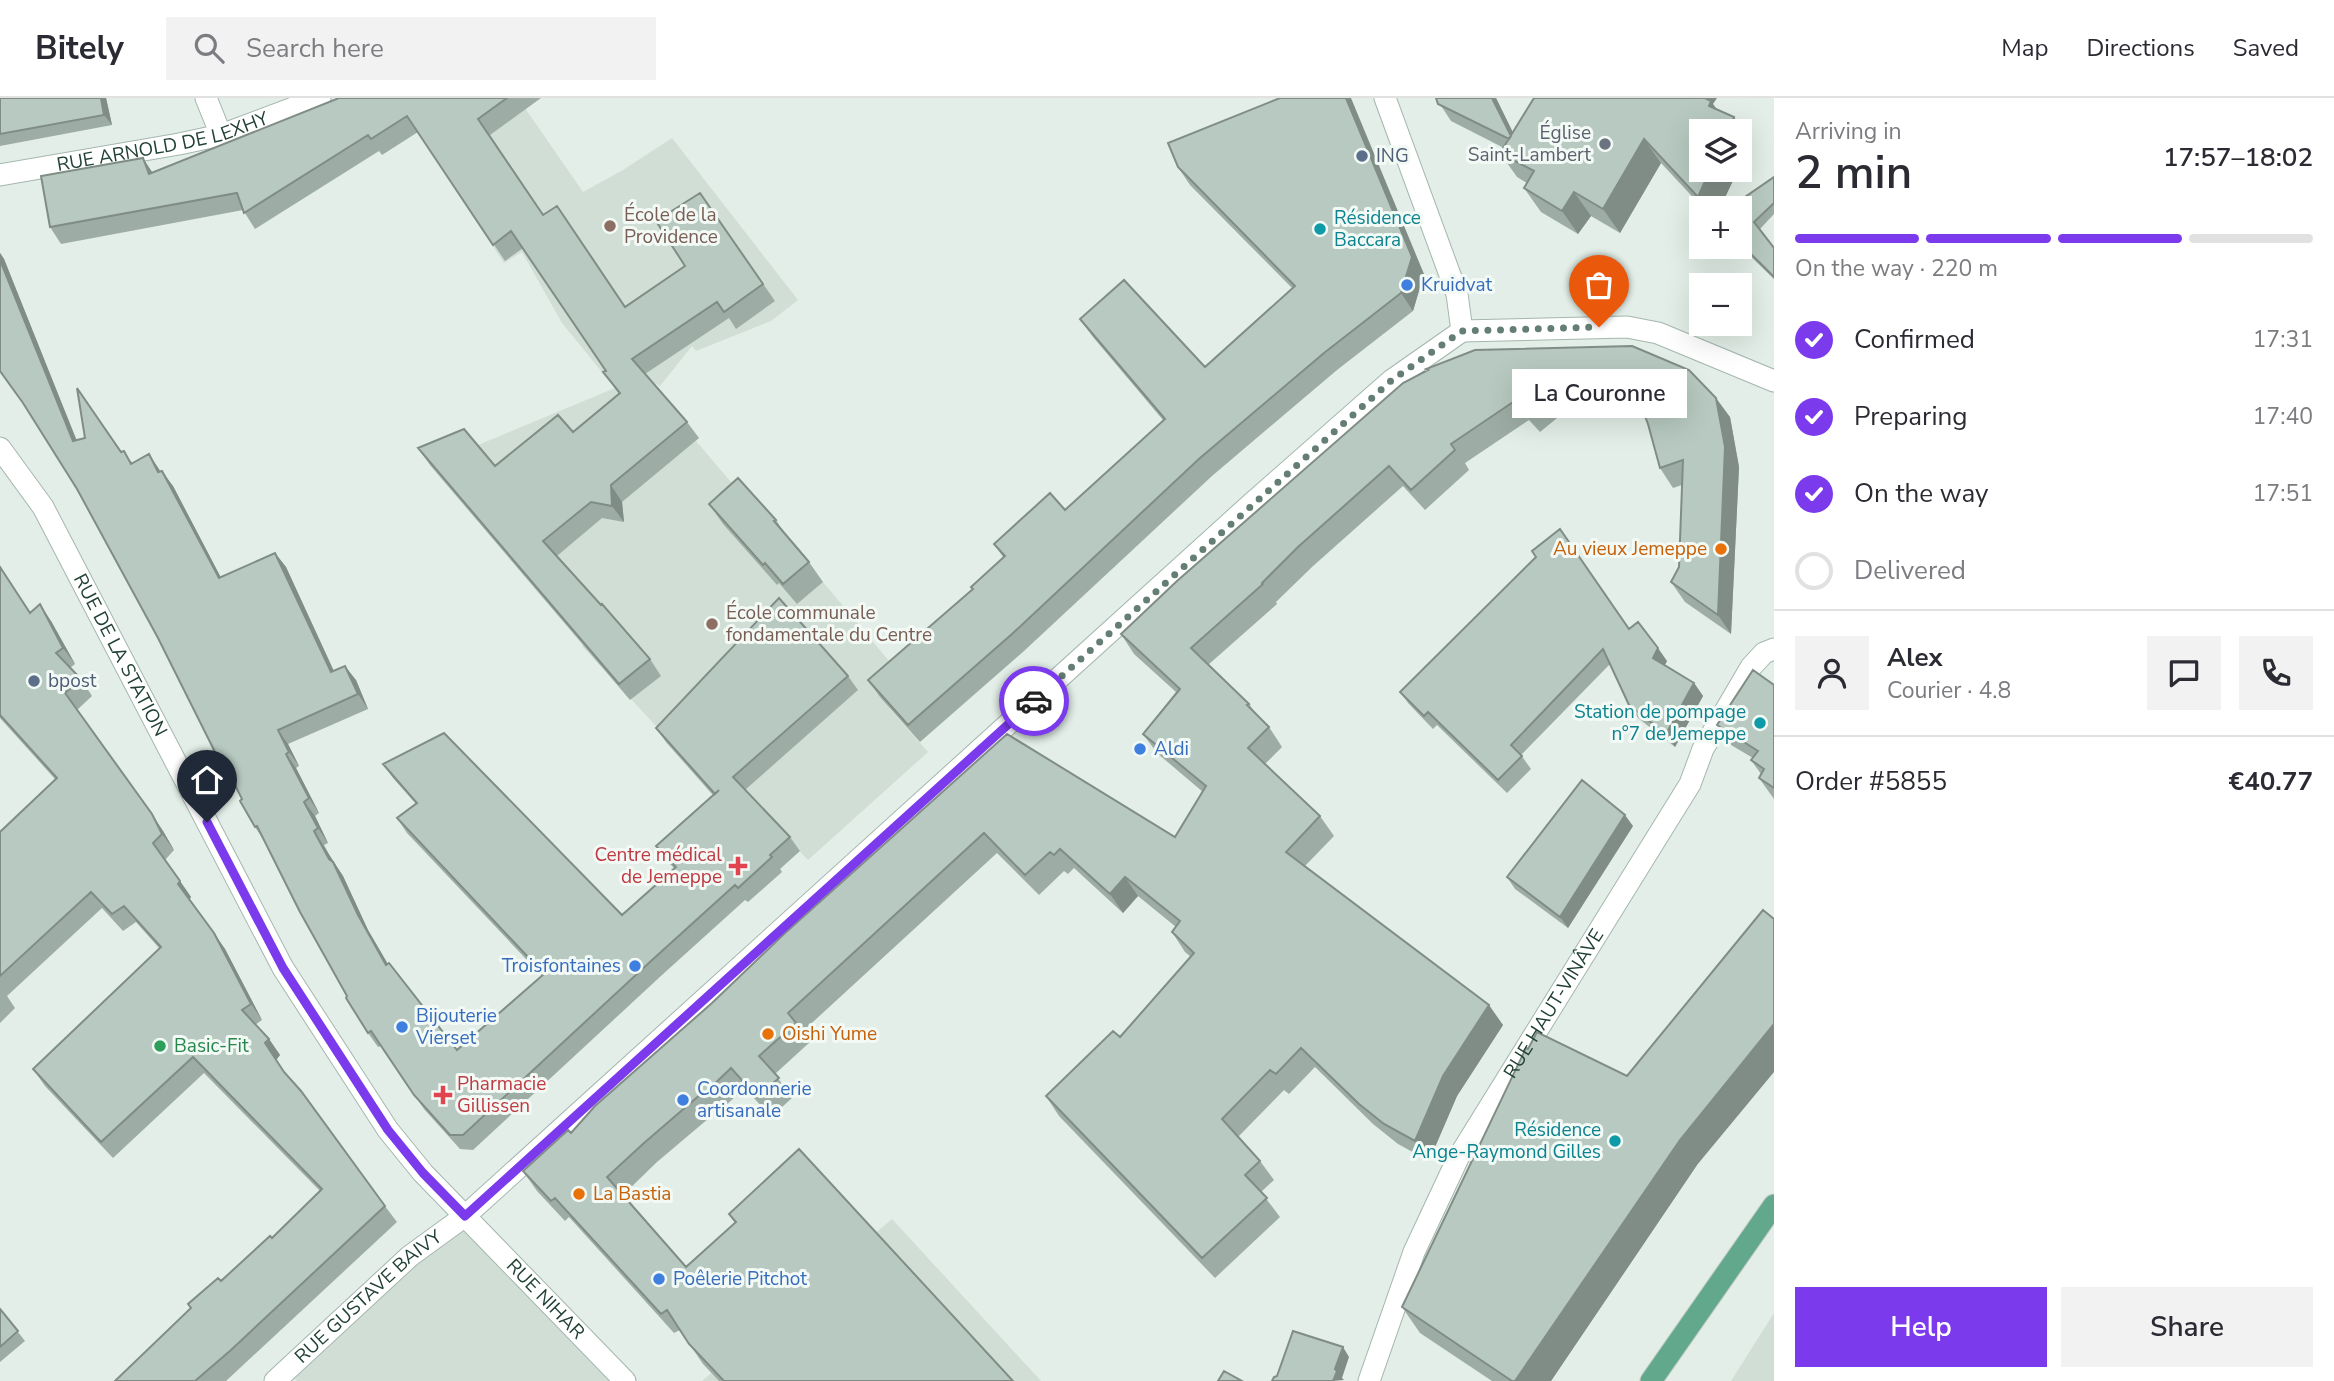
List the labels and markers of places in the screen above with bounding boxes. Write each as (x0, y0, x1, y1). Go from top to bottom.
place label: Église Saint-Lambert (1468, 120, 1591, 168)
marker: Église Saint-Lambert (1597, 136, 1613, 152)
place label: ING (1376, 143, 1409, 169)
marker: ING (1354, 148, 1370, 164)
place label: École de la Providence (624, 202, 718, 250)
place label: Résidence Baccara (1334, 205, 1421, 253)
marker: École de la Providence (602, 218, 618, 234)
marker: Résidence Baccara (1312, 221, 1328, 237)
pin (1569, 255, 1629, 327)
place label: Kruidvat (1421, 272, 1492, 298)
marker: Kruidvat (1399, 277, 1415, 293)
callout: La Couronne (1512, 369, 1686, 418)
place label: Au vieux Jemeppe (1553, 536, 1707, 562)
marker: Au vieux Jemeppe (1713, 541, 1729, 557)
place label: École communale fondamentale du Centre (726, 600, 932, 648)
marker: École communale fondamentale du Centre (704, 616, 720, 632)
place label: bpost (48, 668, 97, 694)
marker: bpost (26, 673, 42, 689)
place label: Station de pompage n°7 de Jemeppe (1574, 699, 1746, 747)
marker: Station de pompage n°7 de Jemeppe (1752, 715, 1768, 731)
place label: Aldi (1154, 736, 1189, 762)
marker: Aldi (1132, 741, 1148, 757)
pin (177, 750, 237, 822)
place label: Centre médical de Jemeppe (594, 842, 722, 890)
marker: Centre médical de Jemeppe (728, 856, 748, 876)
place label: Troisfontaines (502, 953, 621, 979)
marker: Troisfontaines (627, 958, 643, 974)
place label: Bijouterie Vierset (415, 1003, 497, 1051)
marker: Bijouterie Vierset (394, 1019, 410, 1035)
place label: Oishi Yume (782, 1021, 877, 1047)
marker: Oishi Yume (760, 1026, 776, 1042)
place label: Basic-Fit (174, 1033, 249, 1059)
marker: Basic-Fit (152, 1038, 168, 1054)
place label: Pharmacie Gillissen (457, 1071, 546, 1119)
place label: Coordonnerie artisanale (697, 1076, 812, 1124)
marker: Pharmacie Gillissen (435, 1087, 451, 1103)
marker: Coordonnerie artisanale (675, 1092, 691, 1108)
place label: Résidence Ange-Raymond Gilles (1412, 1117, 1601, 1165)
marker: Résidence Ange-Raymond Gilles (1607, 1133, 1623, 1149)
place label: La Bastia (593, 1181, 671, 1207)
marker: La Bastia (571, 1186, 587, 1202)
place label: Poêlerie Pitchot (673, 1266, 807, 1292)
marker: Poêlerie Pitchot (651, 1271, 667, 1287)

